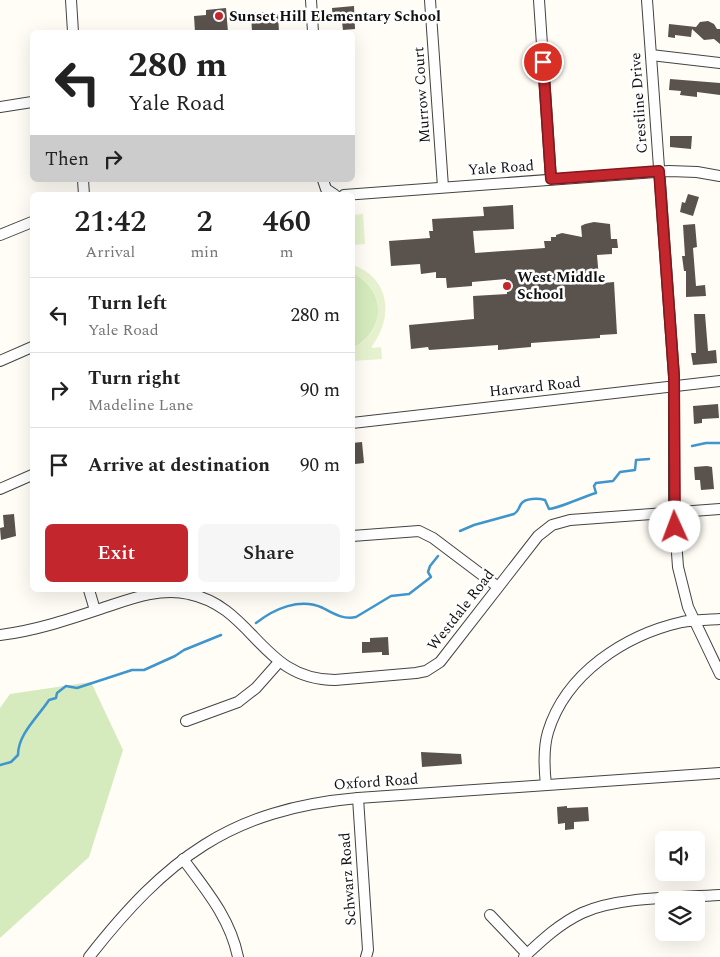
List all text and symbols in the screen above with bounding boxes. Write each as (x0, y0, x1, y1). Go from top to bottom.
place label: Sunset Hill Elementary School (229, 5, 441, 28)
marker: Sunset Hill Elementary School (213, 10, 225, 22)
text: 280 m (128, 39, 227, 92)
pin (522, 41, 564, 83)
street label: Murrow Court (407, 46, 437, 144)
icon: arrive (529, 48, 557, 76)
icon: left (45, 50, 110, 115)
street label: Crestline Drive (624, 52, 654, 154)
text: Yale Road (128, 87, 225, 120)
text: Then (45, 145, 89, 174)
icon: right (99, 145, 127, 173)
street label: Yale Road (467, 154, 535, 182)
text: 21:42 (74, 199, 146, 245)
text: 2 (196, 199, 212, 245)
text: 460 (263, 199, 311, 245)
text: Arrival (85, 240, 135, 264)
text: min (190, 240, 218, 264)
text: m (280, 240, 294, 264)
place label: West Middle School (517, 266, 605, 306)
marker: West Middle School (501, 280, 513, 292)
text: Turn left (88, 289, 167, 318)
icon: left (45, 301, 73, 329)
text: 280 m (290, 301, 340, 330)
text: Yale Road (88, 318, 159, 342)
text: Turn right (88, 364, 181, 393)
street label: Harvard Road (488, 371, 582, 403)
icon: right (45, 376, 73, 404)
text: 90 m (300, 376, 340, 405)
text: Madeline Lane (88, 393, 194, 417)
icon: arrive (45, 451, 73, 479)
text: Arrive at destination (88, 451, 270, 480)
text: 90 m (300, 451, 340, 480)
position arrow (648, 500, 700, 552)
button: Exit (45, 524, 188, 582)
button: Share (198, 524, 340, 582)
street label: Westdale Road (422, 564, 500, 656)
street label: Oxford Road (333, 768, 419, 796)
map controls (655, 831, 705, 941)
button: sound (655, 831, 705, 881)
street label: Schwarz Road (333, 832, 363, 926)
button: layers (655, 891, 705, 941)

